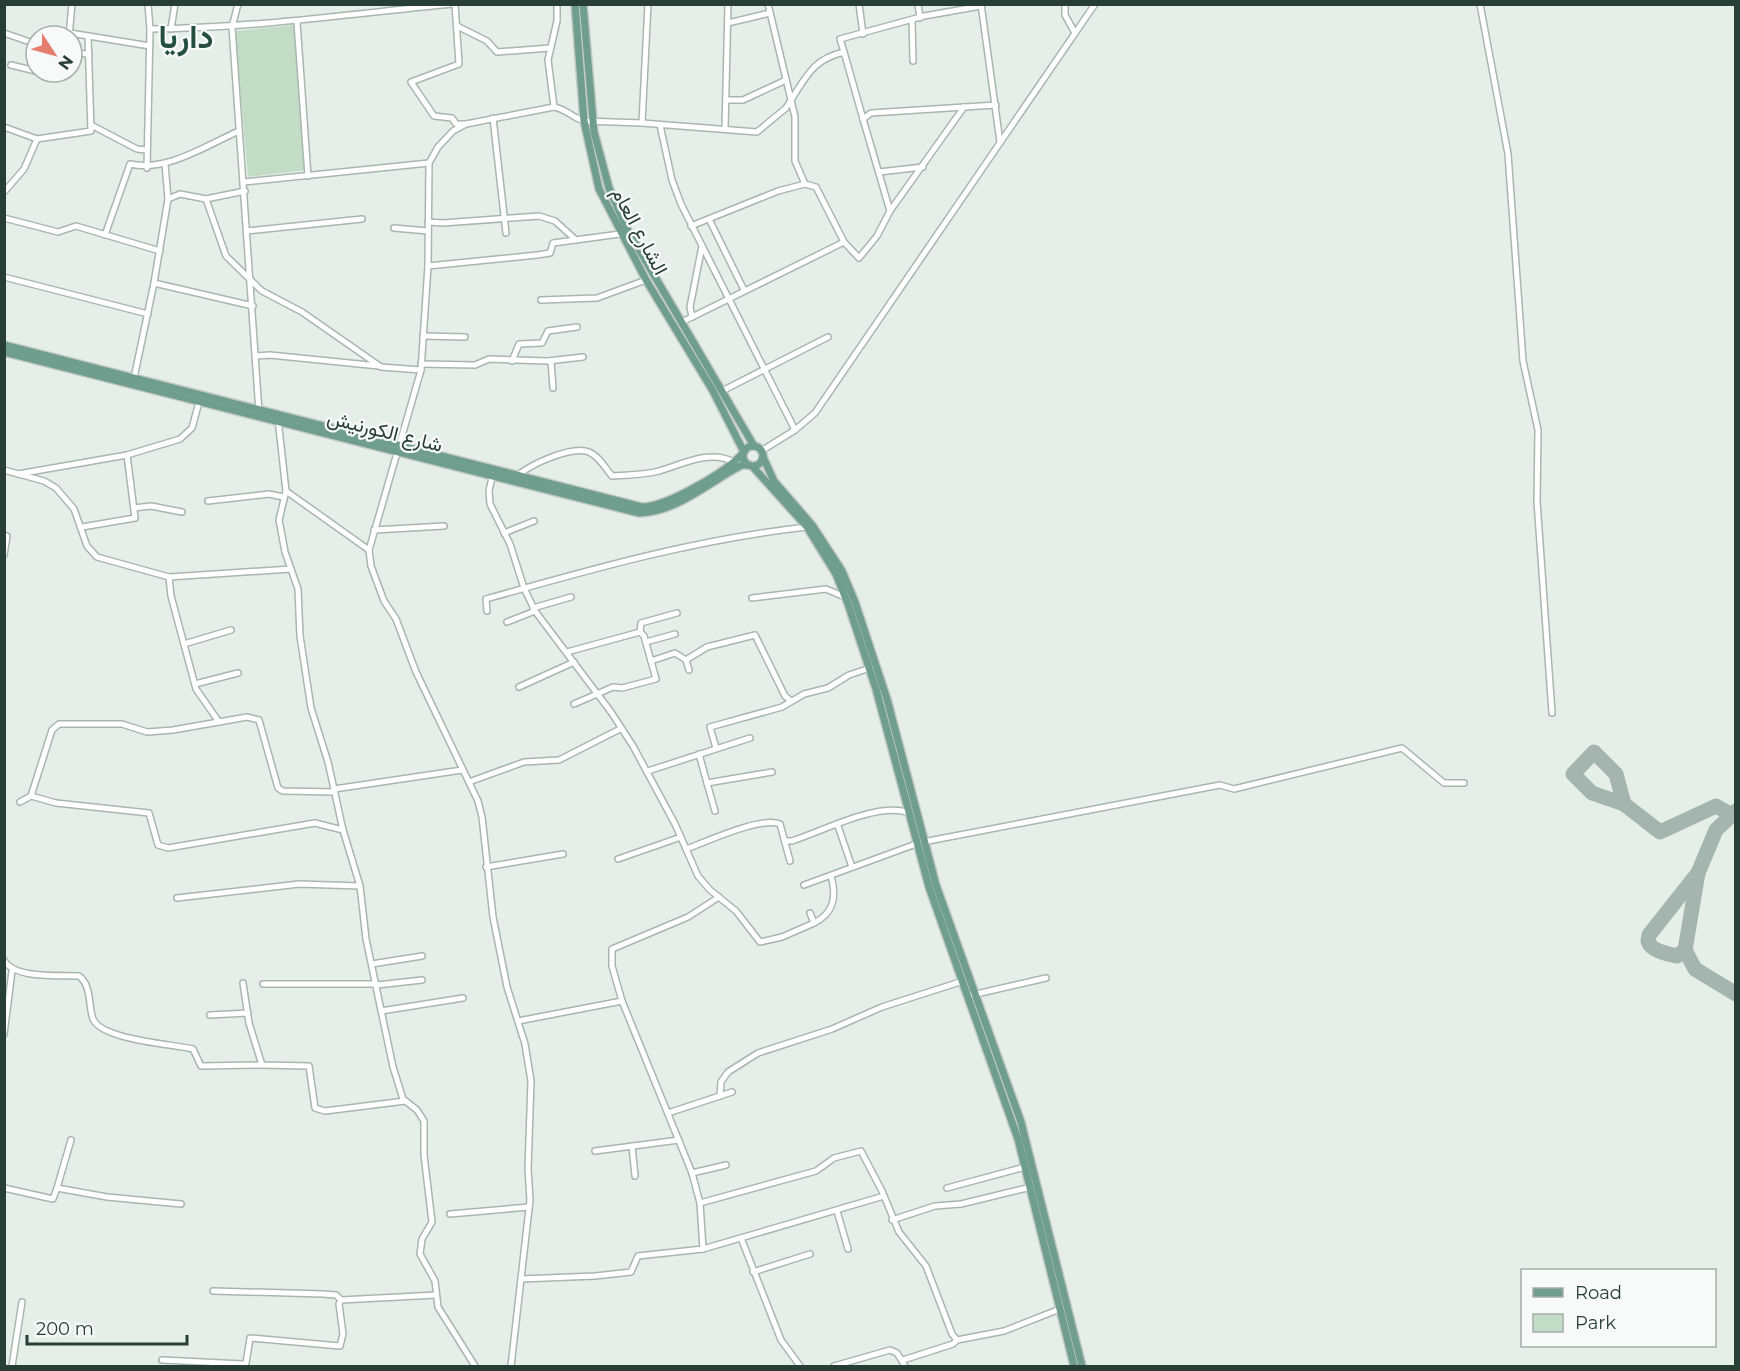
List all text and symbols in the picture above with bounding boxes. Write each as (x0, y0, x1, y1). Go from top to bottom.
district label: داريا (159, 17, 213, 57)
north arrow (24, 24, 84, 84)
text: N (54, 52, 77, 73)
street label: الشارع العام (605, 183, 673, 280)
street label: شارع الكورنيش (324, 405, 445, 459)
legend (1521, 1269, 1716, 1347)
text: Road (1575, 1282, 1622, 1304)
scale bar (27, 1308, 188, 1346)
text: Park (1575, 1312, 1616, 1334)
text: 200 m (36, 1318, 94, 1340)

